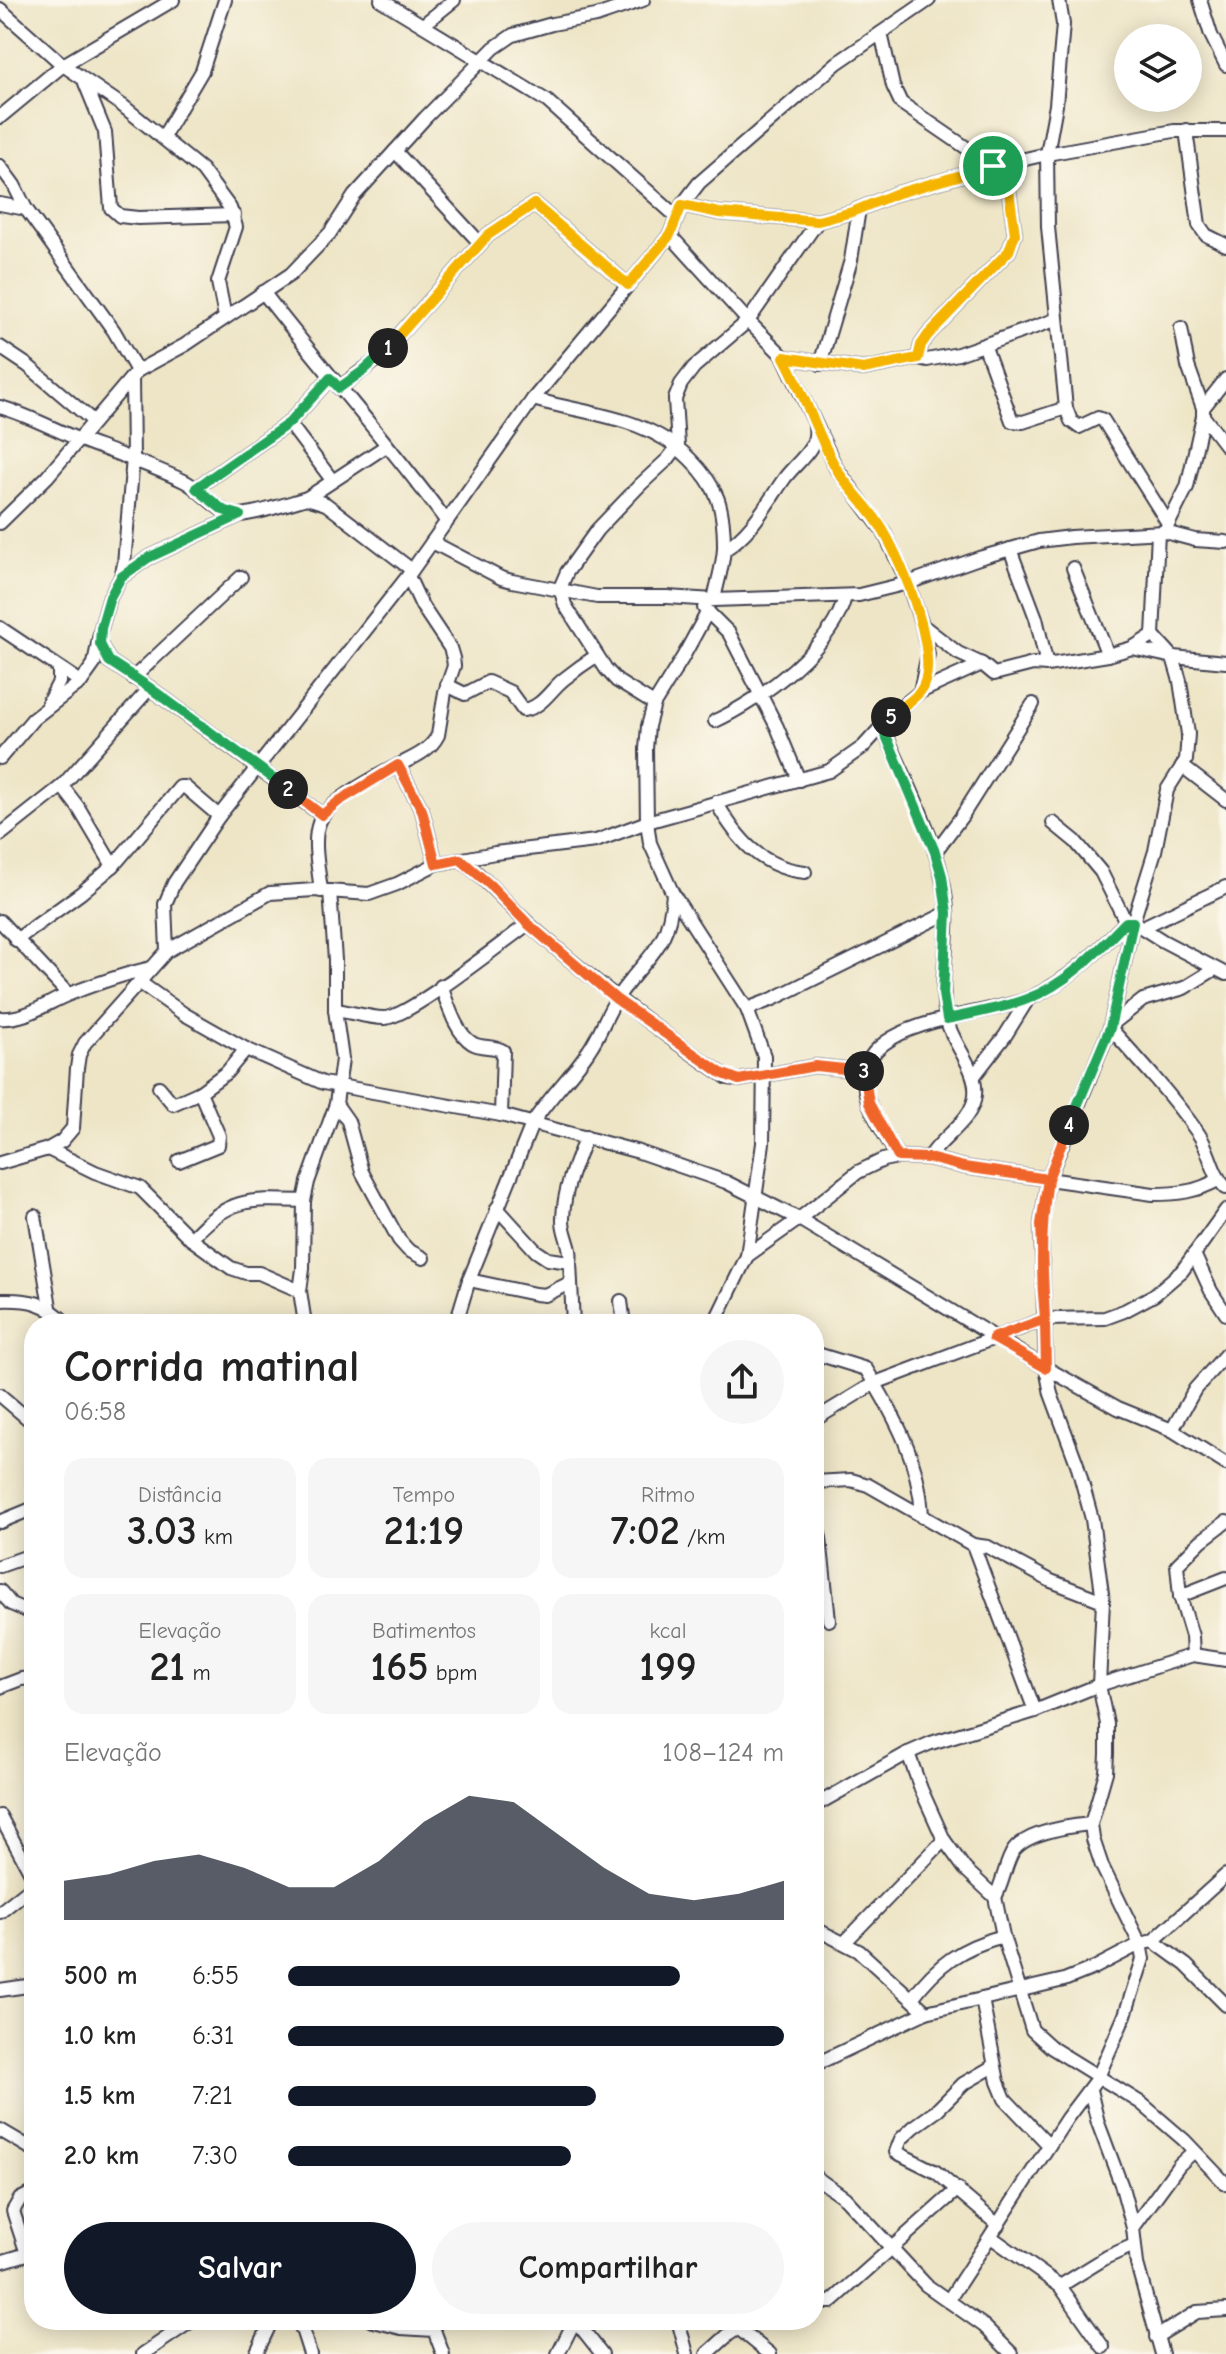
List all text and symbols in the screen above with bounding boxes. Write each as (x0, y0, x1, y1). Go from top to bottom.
map controls (1114, 24, 1202, 112)
button: layers (1114, 24, 1202, 112)
pin (959, 132, 1027, 200)
icon: arrive (971, 144, 1015, 188)
pin: 1 (368, 328, 408, 368)
text: 1 (384, 335, 392, 361)
pin: 5 (871, 697, 911, 737)
text: 5 (885, 704, 897, 730)
pin: 2 (268, 769, 308, 809)
text: 2 (283, 776, 293, 802)
pin: 3 (844, 1051, 884, 1091)
text: 3 (859, 1058, 869, 1084)
pin: 4 (1049, 1105, 1089, 1145)
text: 4 (1064, 1112, 1074, 1138)
button: share (700, 1340, 784, 1424)
text: Corrida matinal (64, 1341, 359, 1392)
text: 06:58 (64, 1397, 126, 1427)
text: Distância (138, 1482, 222, 1508)
text: Tempo (393, 1482, 455, 1508)
text: Ritmo (641, 1482, 695, 1508)
text: 3.03 (127, 1508, 197, 1554)
text: 21:19 (384, 1508, 464, 1554)
text: 7:02 (611, 1508, 680, 1554)
text: km (197, 1524, 233, 1550)
text: /km (680, 1524, 725, 1550)
text: Elevação (139, 1618, 221, 1644)
text: Batimentos (372, 1618, 476, 1644)
text: kcal (650, 1618, 686, 1644)
text: 21 (149, 1644, 185, 1690)
text: 165 (371, 1644, 428, 1690)
text: 199 (639, 1644, 697, 1690)
text: m (185, 1660, 211, 1686)
text: bpm (428, 1660, 477, 1686)
text: Elevação (64, 1738, 162, 1768)
text: 108–124 m (662, 1738, 784, 1768)
text: 500 m (64, 1961, 138, 1991)
text: 6:55 (192, 1961, 239, 1991)
text: 1.0 km (64, 2021, 136, 2051)
text: 6:31 (192, 2021, 234, 2051)
text: 1.5 km (64, 2081, 135, 2111)
text: 7:21 (192, 2081, 233, 2111)
text: 2.0 km (64, 2141, 139, 2171)
text: 7:30 (192, 2141, 238, 2171)
button: Salvar (64, 2222, 416, 2314)
button: Compartilhar (432, 2222, 784, 2314)

